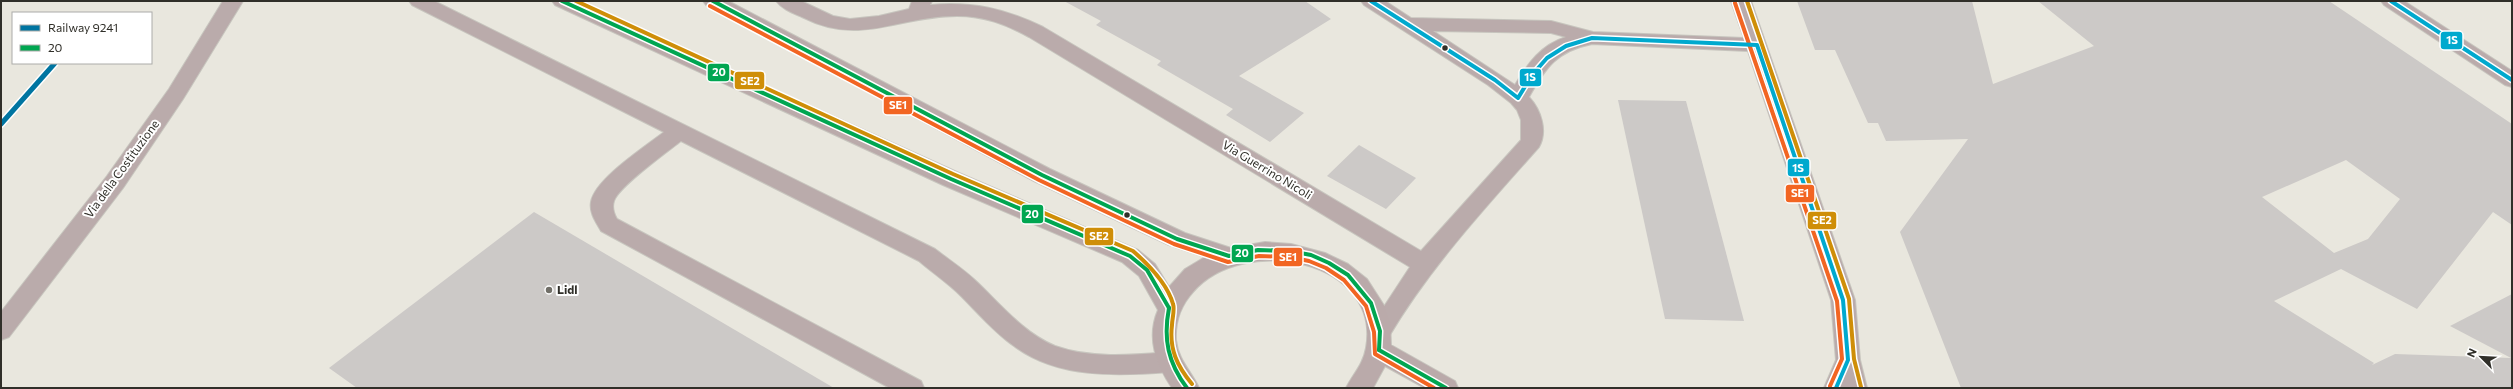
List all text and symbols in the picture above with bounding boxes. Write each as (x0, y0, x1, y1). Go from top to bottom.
legend (12, 12, 152, 64)
text: Railway 9241 (48, 20, 118, 34)
line badge: 1S (2440, 31, 2463, 50)
text: 1S (2446, 33, 2458, 46)
text: 20 (48, 40, 63, 54)
unlabelled marker (1440, 43, 1450, 53)
line badge: 20 (707, 63, 730, 82)
text: 20 (712, 65, 726, 78)
line badge: 1S (1519, 68, 1542, 87)
text: 1S (1524, 70, 1536, 83)
line badge: SE2 (734, 71, 765, 90)
text: SE2 (740, 74, 760, 87)
line badge: SE1 (883, 96, 913, 115)
text: SE1 (889, 98, 907, 111)
street label: Via della Costituzione (81, 117, 161, 220)
street label: Via Guerrino Nicoli (1220, 137, 1315, 201)
line badge: 1S (1787, 158, 1810, 177)
text: 1S (1792, 161, 1804, 174)
line badge: SE1 (1785, 184, 1815, 203)
text: SE1 (1791, 186, 1809, 199)
line badge: 20 (1021, 204, 1044, 224)
text: 20 (1025, 207, 1039, 220)
unlabelled marker (1122, 210, 1132, 220)
line badge: SE2 (1807, 211, 1837, 230)
text: SE2 (1812, 213, 1832, 226)
line badge: SE2 (1084, 227, 1114, 246)
text: SE2 (1089, 229, 1109, 242)
line badge: 20 (1231, 244, 1254, 263)
text: 20 (1235, 246, 1249, 259)
line badge: SE1 (1273, 247, 1303, 267)
text: SE1 (1279, 250, 1297, 263)
place label: Lidl (557, 282, 578, 296)
marker: Lidl (544, 285, 554, 295)
north arrow (2461, 337, 2501, 377)
text: N (2464, 346, 2479, 359)

